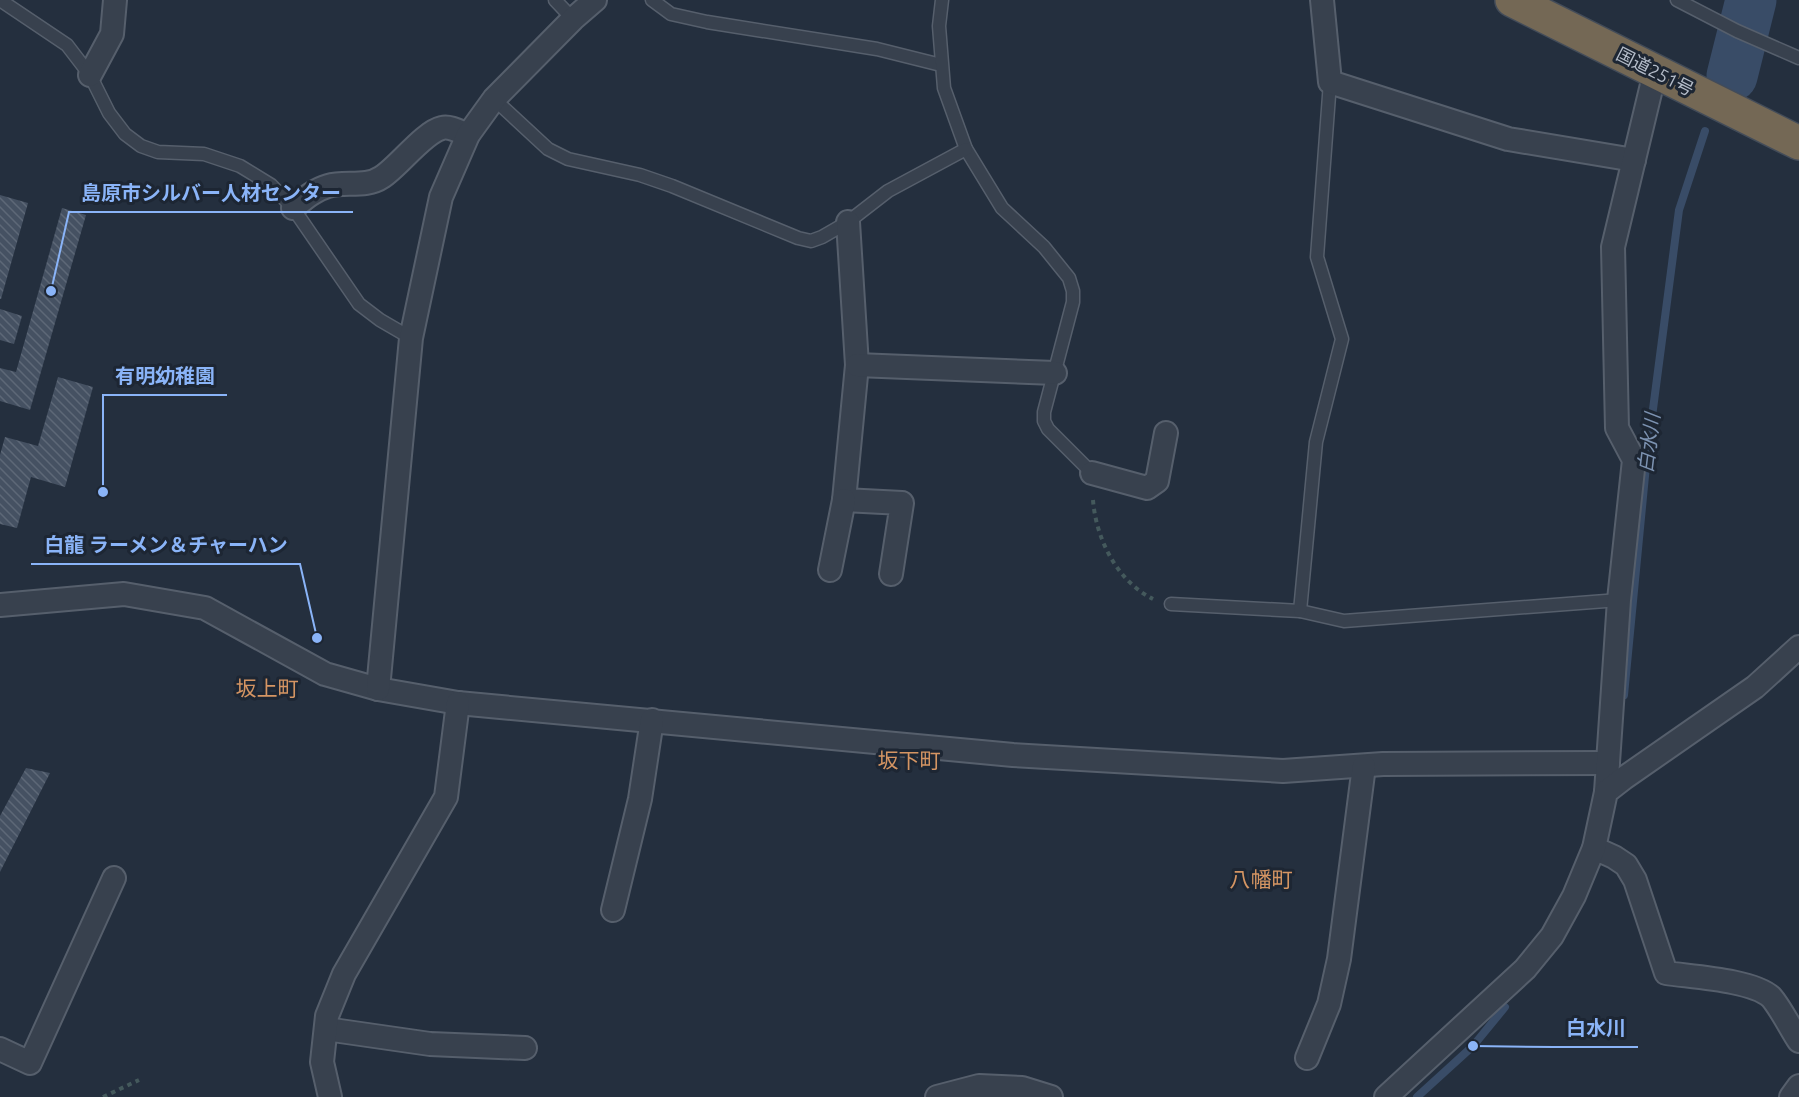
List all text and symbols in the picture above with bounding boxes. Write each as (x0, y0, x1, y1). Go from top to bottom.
street label: 国道251号 (1613, 43, 1698, 99)
callout: 島原市シルバー人材センター (69, 174, 353, 212)
text: 島原市シルバー人材センター (81, 181, 341, 204)
callout: 有明幼稚園 (103, 357, 227, 395)
text: 有明幼稚園 (115, 364, 215, 387)
water label: 白水川 (1633, 410, 1664, 474)
callout: 白龍 ラーメン＆チャーハン (31, 526, 300, 564)
text: 白龍 ラーメン＆チャーハン (44, 533, 288, 556)
district label: 坂上町 (236, 676, 299, 700)
district label: 坂下町 (878, 748, 941, 772)
district label: 八幡町 (1230, 867, 1293, 891)
callout: 白水川 (1554, 1009, 1638, 1047)
text: 白水川 (1566, 1016, 1626, 1039)

